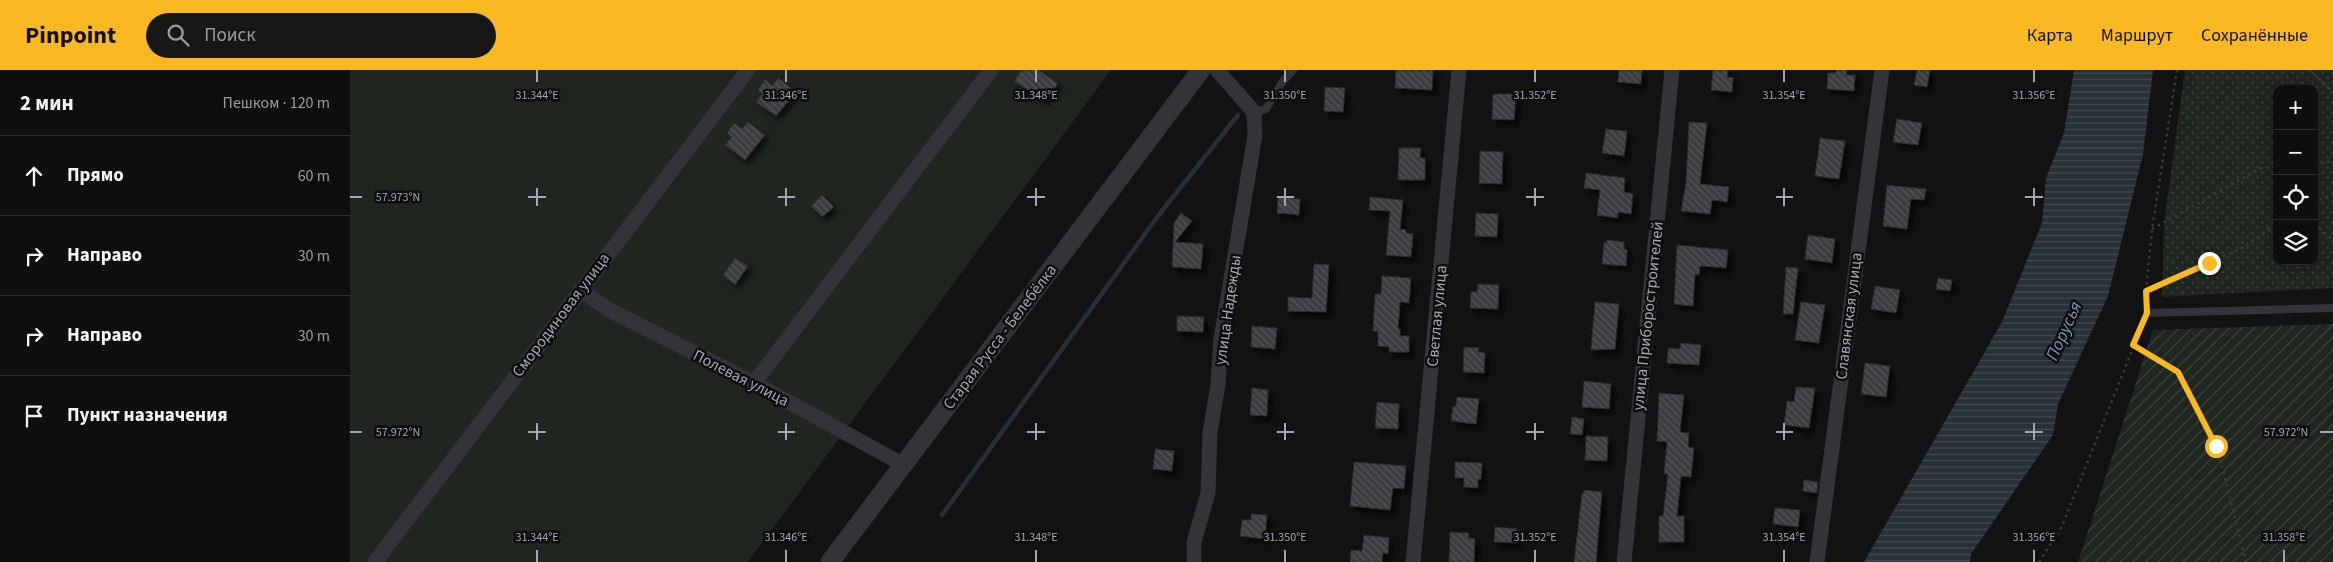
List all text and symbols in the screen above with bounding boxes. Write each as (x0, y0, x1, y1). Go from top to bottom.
search box (146, 13, 496, 58)
text: Pinpoint (25, 18, 116, 53)
icon: search (164, 21, 192, 49)
text: Поиск (204, 22, 256, 49)
text: Карта (2027, 23, 2073, 48)
text: Маршрут (2101, 23, 2173, 48)
text: Сохранённые (2201, 23, 2308, 48)
map controls (2273, 85, 2318, 265)
button: + (2273, 85, 2318, 130)
text: 31.344°E (515, 87, 559, 104)
text: 31.346°E (764, 87, 808, 104)
text: 31.348°E (1014, 87, 1058, 104)
text: 31.350°E (1263, 87, 1307, 104)
text: 31.352°E (1513, 87, 1557, 104)
text: 31.354°E (1762, 87, 1806, 104)
text: 31.356°E (2012, 87, 2056, 104)
text: 2 мин (20, 88, 74, 118)
text: Пешком · 120 m (223, 92, 330, 114)
button: − (2273, 130, 2318, 175)
icon: ahead (20, 162, 48, 190)
text: Прямо (67, 162, 124, 189)
text: 60 m (298, 165, 330, 187)
button: locate (2273, 175, 2318, 220)
text: 57.973°N (376, 189, 420, 206)
street label: улица Приборостроителей (1627, 220, 1669, 412)
button: layers (2273, 220, 2318, 265)
icon: right (20, 242, 48, 270)
text: Направо (67, 242, 142, 269)
text: 30 m (298, 245, 330, 267)
street label: Смородиновая улица (507, 248, 615, 382)
street label: Славянская улица (1830, 251, 1868, 381)
route end (2198, 252, 2221, 275)
street label: улица Надежды (1209, 254, 1247, 366)
street label: Старая Русса - Белебёлка (938, 260, 1062, 414)
street label: Светлая улица (1422, 264, 1452, 368)
water label: Порусья (2040, 297, 2088, 365)
icon: right (20, 322, 48, 350)
text: Направо (67, 322, 142, 349)
text: 30 m (298, 325, 330, 347)
street label: Полевая улица (689, 344, 793, 412)
icon: arrive (20, 402, 48, 430)
text: Пункт назначения (67, 402, 228, 429)
text: 57.972°N (376, 424, 420, 441)
text: 57.972°N (2264, 424, 2308, 441)
route start (2205, 435, 2228, 458)
text: 31.344°E (515, 529, 559, 546)
text: 31.346°E (764, 529, 808, 546)
text: 31.348°E (1014, 529, 1058, 546)
text: 31.350°E (1263, 529, 1307, 546)
text: 31.352°E (1513, 529, 1557, 546)
text: 31.354°E (1762, 529, 1806, 546)
text: 31.356°E (2012, 529, 2056, 546)
text: 31.358°E (2262, 529, 2306, 546)

